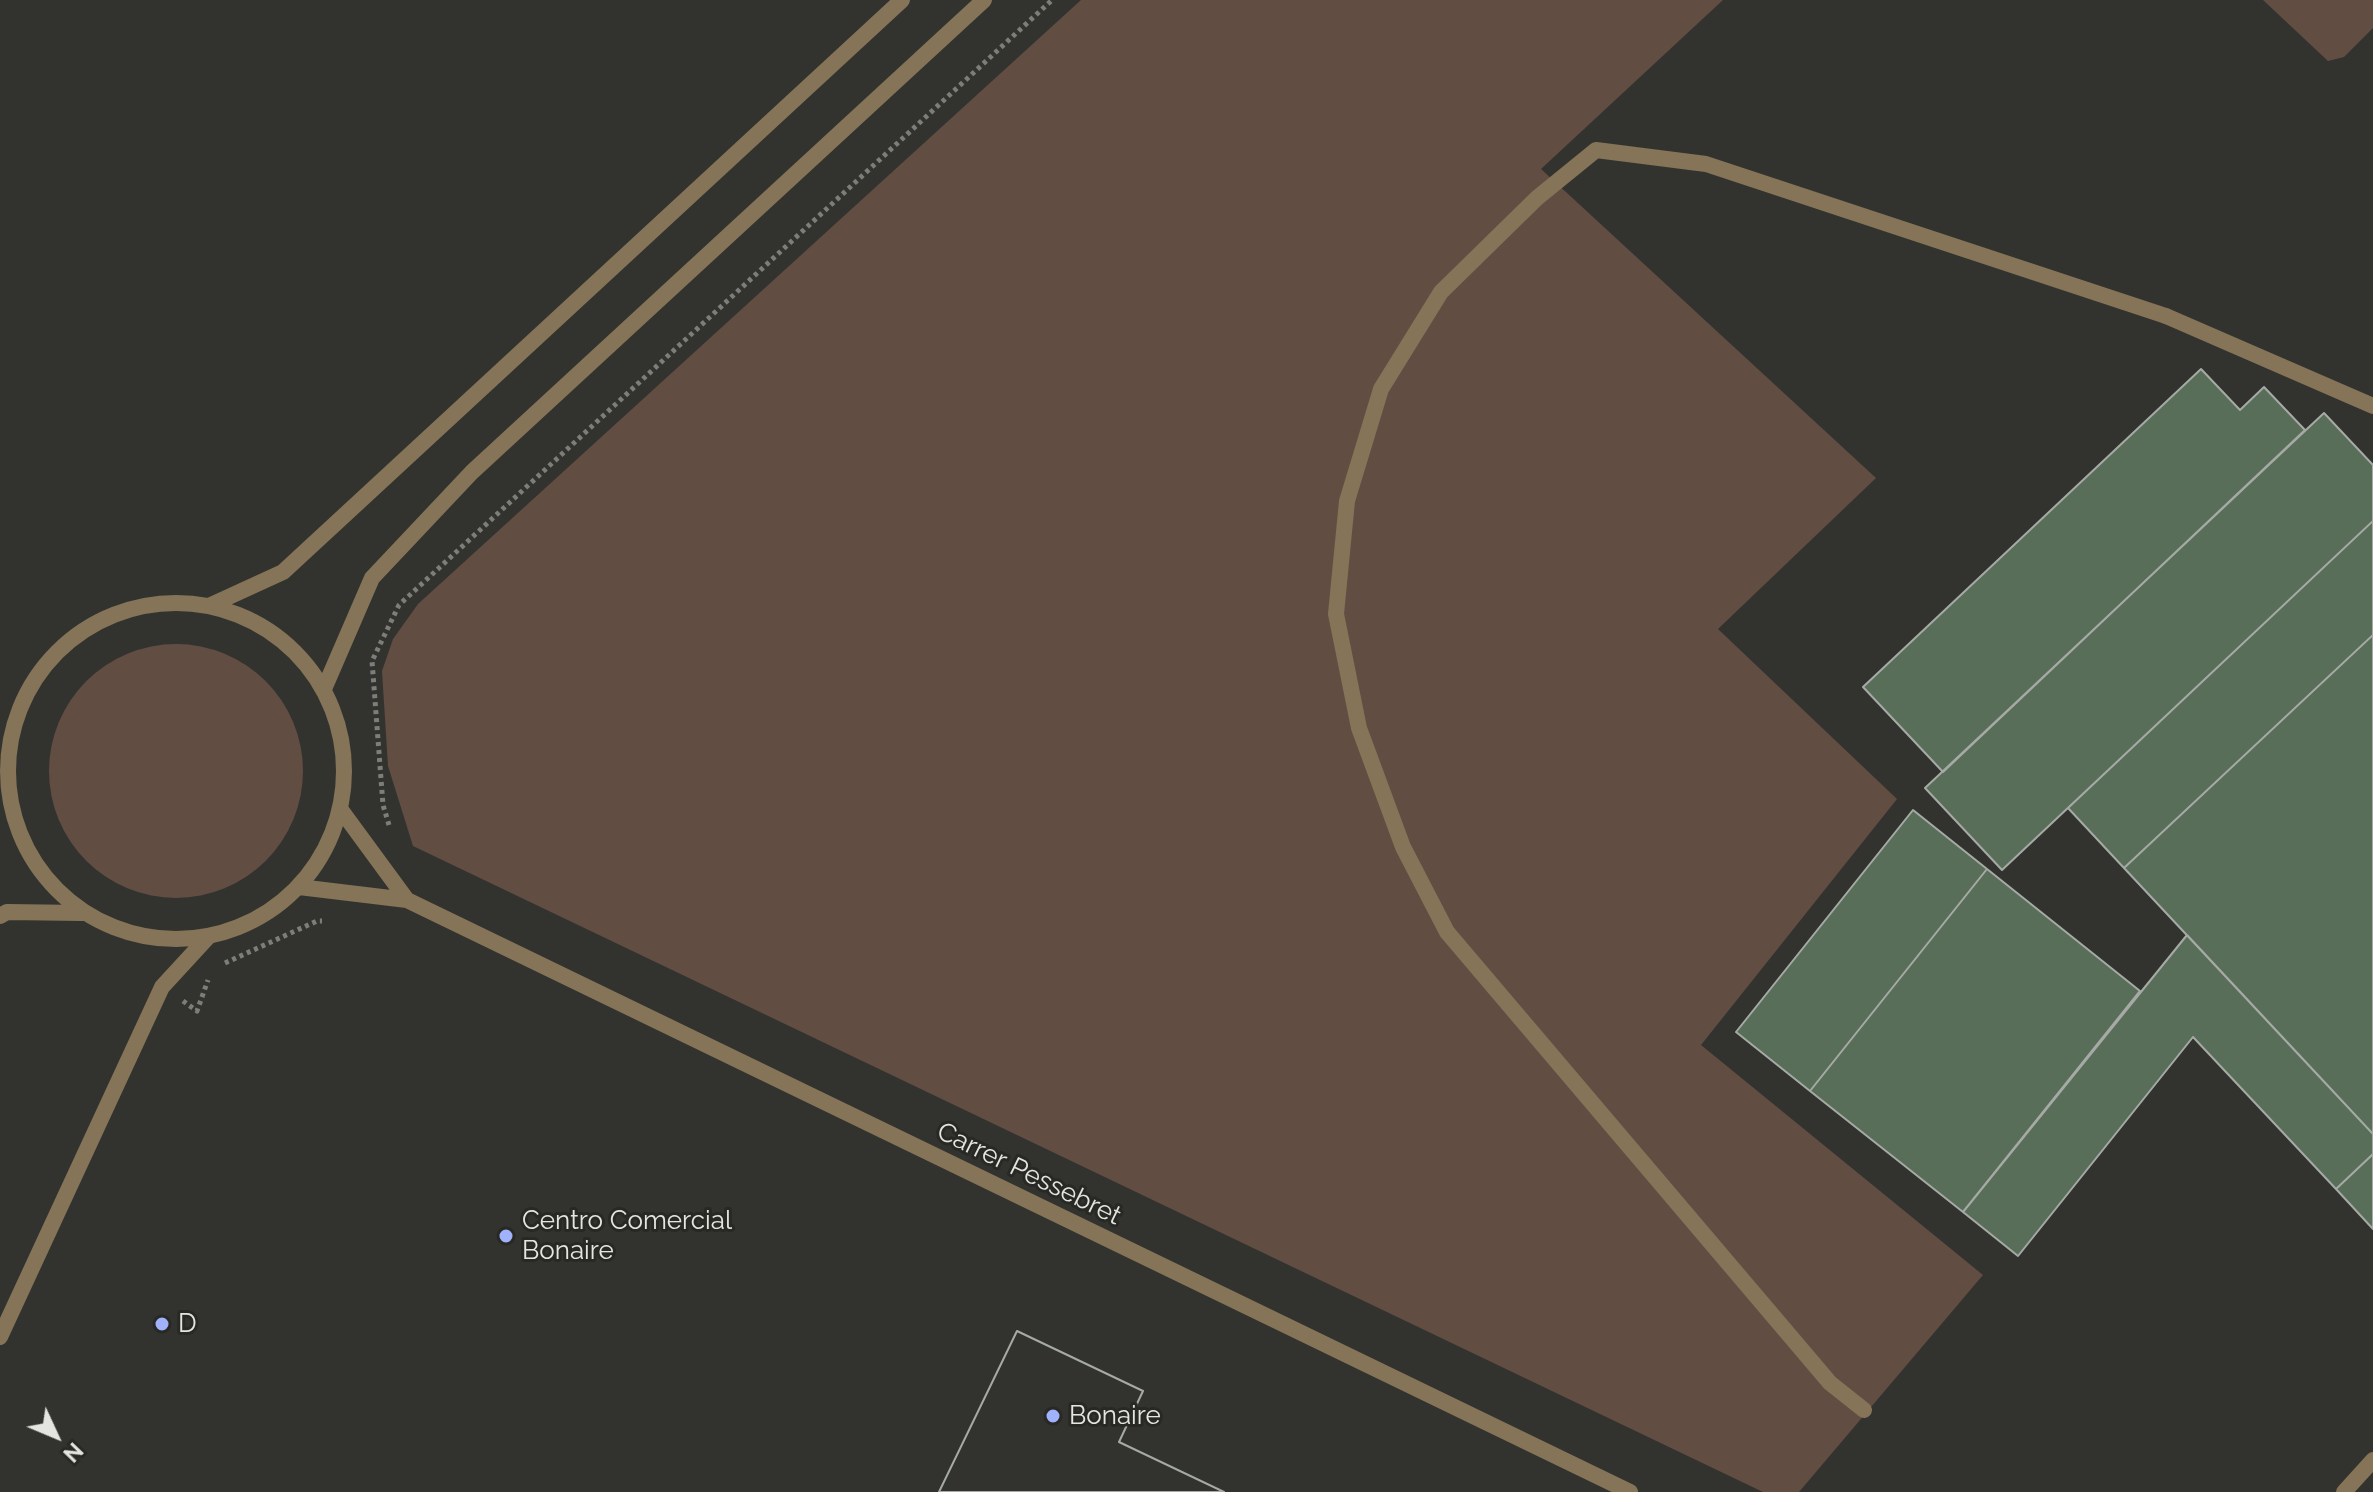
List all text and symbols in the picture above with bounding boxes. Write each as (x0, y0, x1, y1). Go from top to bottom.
street label: Carrer Pessebret (932, 1116, 1126, 1232)
place label: Centro Comercial Bonaire (522, 1205, 732, 1266)
marker: Centro Comercial Bonaire (497, 1227, 515, 1245)
place label: D (178, 1308, 197, 1340)
marker: D (153, 1315, 171, 1333)
north arrow (16, 1396, 96, 1476)
place label: Bonaire (1069, 1400, 1161, 1432)
marker: Bonaire (1044, 1407, 1062, 1425)
text: N (58, 1438, 88, 1468)

